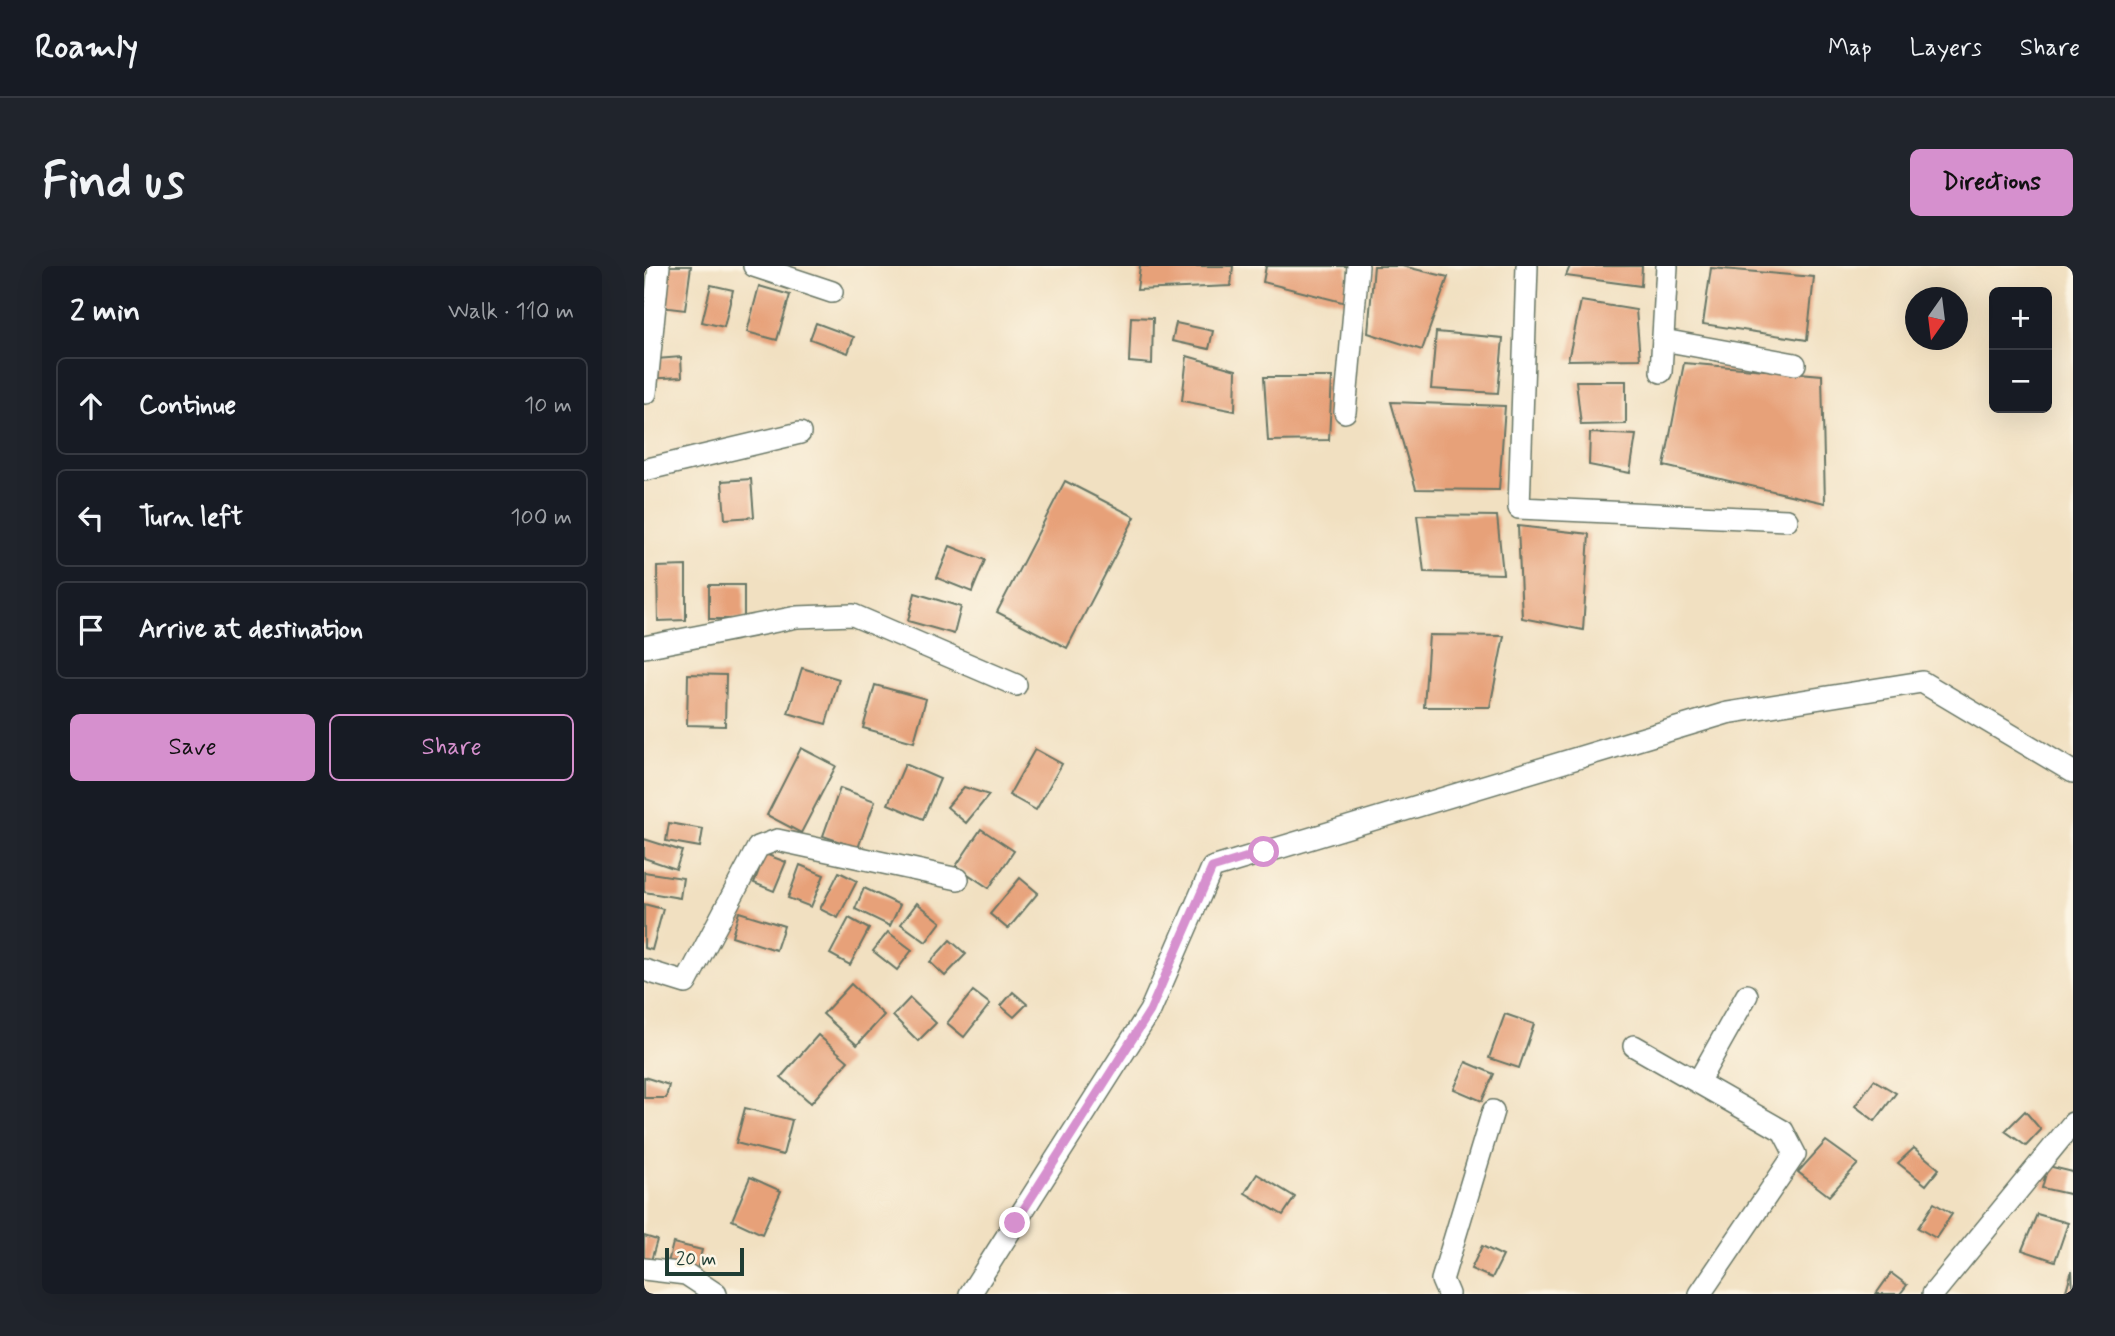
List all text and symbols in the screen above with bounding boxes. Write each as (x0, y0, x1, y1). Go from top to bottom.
text: Roamly (35, 26, 138, 70)
text: Map (1828, 33, 1872, 64)
text: Layers (1910, 33, 1982, 64)
text: Share (2020, 33, 2080, 64)
button: Directions (1910, 149, 2073, 216)
text: Find us (42, 150, 185, 215)
north arrow (1905, 287, 1968, 350)
map controls (1989, 287, 2052, 413)
button: + (1989, 287, 2052, 350)
text: 2 min (70, 292, 140, 331)
text: Walk · 110 m (448, 297, 574, 327)
button: − (1989, 350, 2052, 413)
icon: ahead (72, 387, 110, 425)
text: Continue (139, 389, 236, 423)
text: 10 m (524, 391, 572, 421)
icon: left (72, 499, 110, 537)
text: Turn left (139, 501, 243, 535)
text: 100 m (510, 503, 572, 533)
icon: arrive (72, 611, 110, 649)
text: Arrive at destination (139, 613, 363, 647)
button: Save (70, 714, 315, 781)
button: Share (329, 714, 574, 781)
route start (1248, 836, 1279, 867)
route end (999, 1207, 1030, 1238)
scale bar (665, 1245, 744, 1277)
text: 20 m (676, 1247, 716, 1272)

